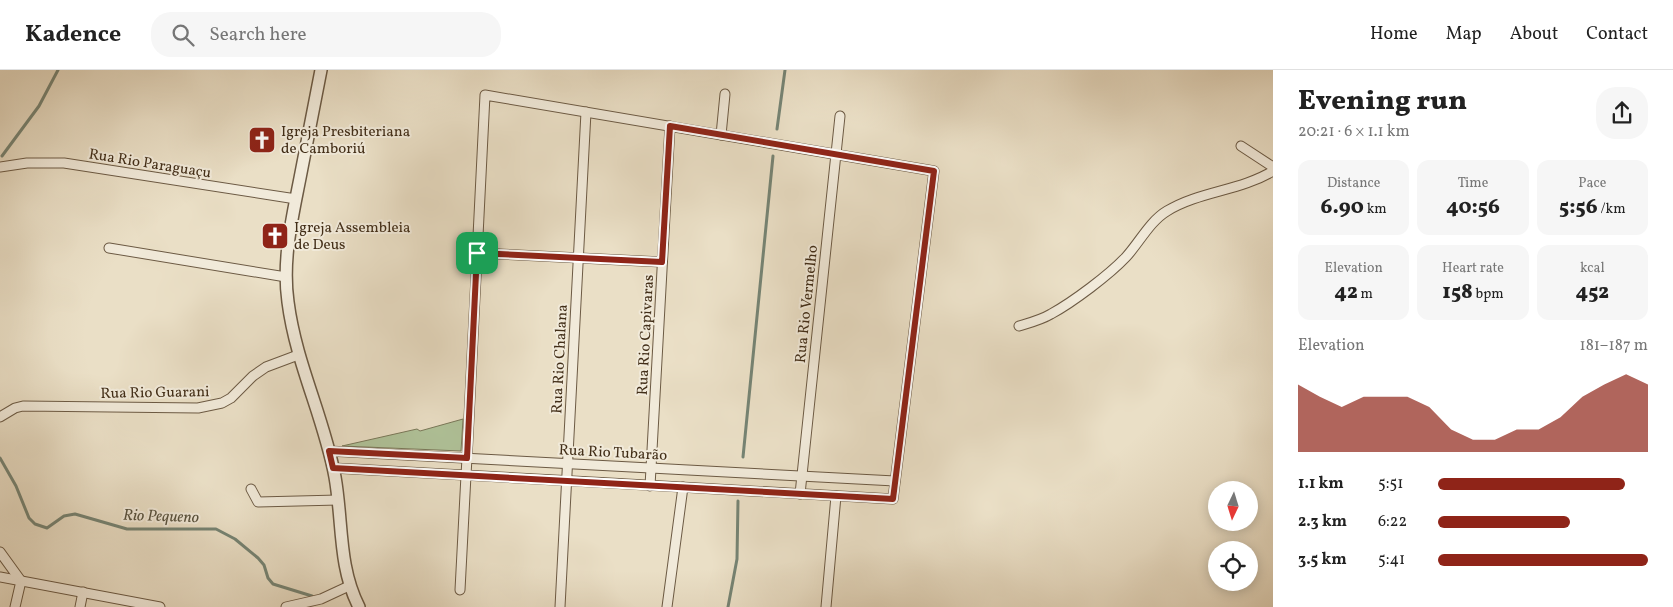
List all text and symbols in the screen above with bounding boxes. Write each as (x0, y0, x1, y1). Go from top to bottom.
search box (151, 12, 501, 57)
text: Kadence (25, 18, 121, 52)
icon: search (169, 21, 197, 49)
text: Search here (209, 22, 307, 48)
text: Home (1370, 22, 1418, 47)
text: Map (1446, 22, 1482, 47)
text: About (1510, 22, 1558, 47)
text: Contact (1586, 22, 1648, 47)
text: Evening run (1298, 82, 1467, 121)
button: share (1596, 87, 1648, 139)
text: 20:21 · 6 × 1.1 km (1298, 121, 1410, 143)
place label: Igreja Presbiteriana de Camboriú (281, 122, 410, 160)
church icon: Igreja Presbiteriana de Camboriú (247, 125, 277, 155)
street label: Rua Rio Paraguaçu (87, 144, 212, 185)
text: Distance (1327, 174, 1380, 193)
text: Time (1458, 174, 1488, 193)
text: Pace (1578, 174, 1606, 193)
text: 6.90 (1321, 193, 1364, 222)
text: 40:56 (1446, 193, 1500, 222)
text: 5:56 (1559, 193, 1598, 222)
text: km (1364, 200, 1387, 219)
text: /km (1598, 200, 1626, 219)
place label: Igreja Assembleia de Deus (294, 218, 411, 256)
church icon: Igreja Assembleia de Deus (260, 221, 290, 251)
pin (456, 232, 498, 274)
icon: arrive (463, 239, 491, 267)
street label: Rua Rio Vermelho (791, 244, 824, 364)
text: Elevation (1325, 259, 1383, 278)
text: Heart rate (1442, 259, 1504, 278)
text: kcal (1580, 259, 1605, 278)
street label: Rua Rio Capivaras (633, 274, 660, 396)
text: 42 (1334, 278, 1358, 307)
text: 158 (1442, 278, 1473, 307)
text: 452 (1576, 278, 1609, 307)
text: m (1358, 285, 1373, 304)
text: bpm (1473, 285, 1504, 304)
street label: Rua Rio Chalana (547, 304, 574, 414)
text: Elevation (1298, 335, 1365, 357)
text: 181–187 m (1579, 335, 1648, 357)
street label: Rua Rio Guarani (100, 382, 210, 405)
street label: Rua Rio Tubarão (558, 440, 668, 467)
text: 1.1 km (1298, 473, 1344, 495)
text: 5:51 (1378, 473, 1403, 495)
north arrow (1208, 481, 1258, 531)
map controls (1208, 481, 1258, 591)
water label: Rio Pequeno (123, 505, 200, 529)
text: 2.3 km (1298, 511, 1347, 533)
text: 6:22 (1378, 511, 1407, 533)
button: locate (1208, 541, 1258, 591)
text: 3.5 km (1298, 549, 1347, 571)
text: 5:41 (1378, 549, 1405, 571)

